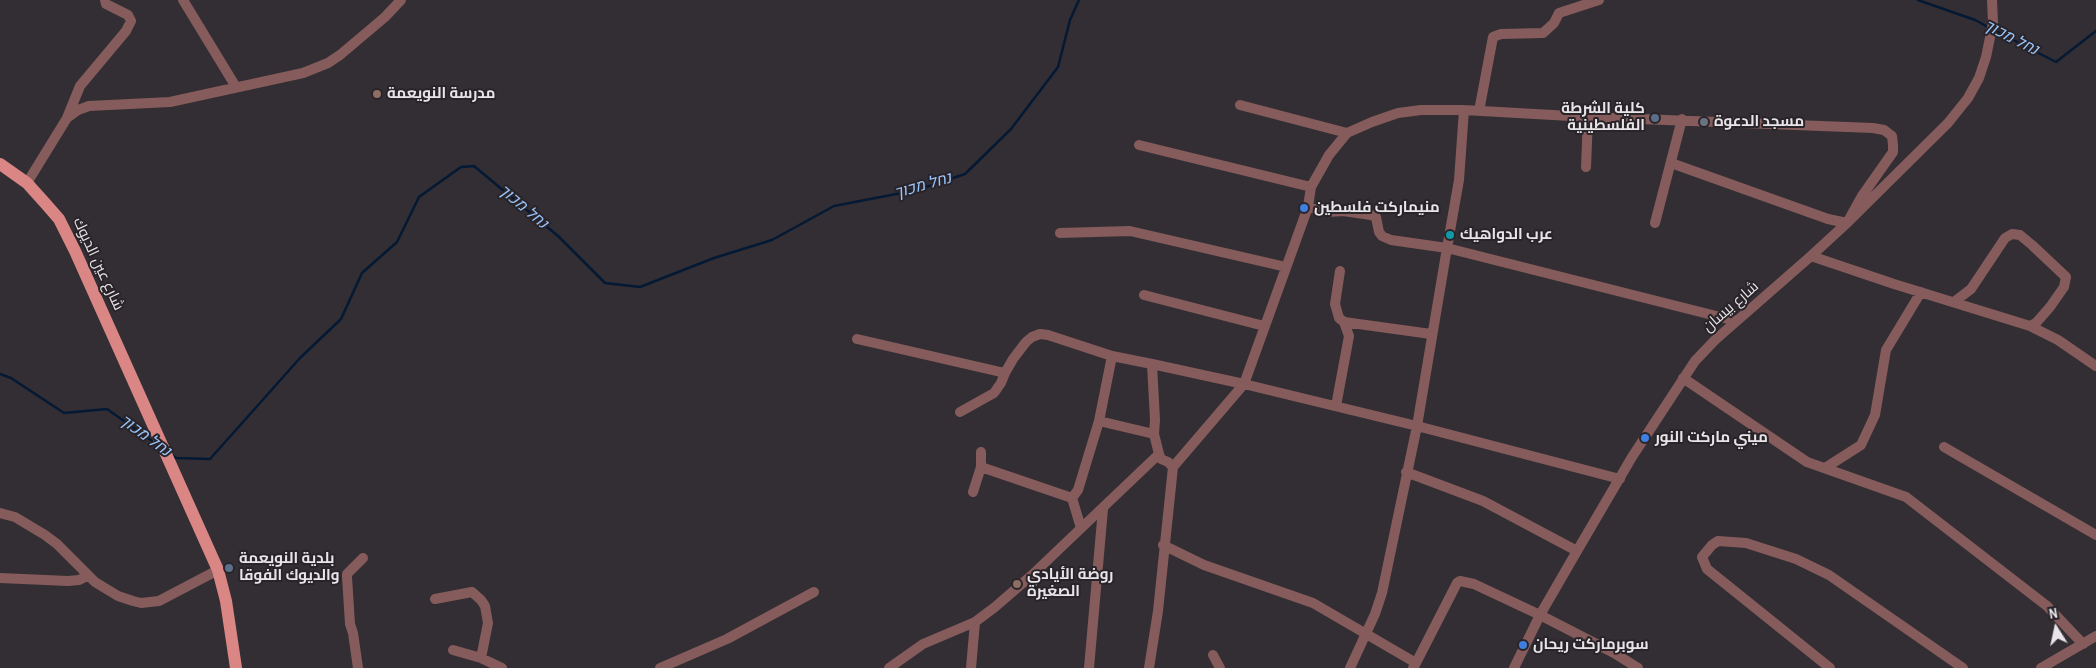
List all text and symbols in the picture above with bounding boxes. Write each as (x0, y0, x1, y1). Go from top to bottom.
water label: נחל מכוך (1980, 16, 2042, 60)
place label: مدرسة النويعمة (387, 85, 495, 103)
marker: مدرسة النويعمة (371, 88, 383, 100)
place label: كلية الشرطة الفلسطينية (1561, 100, 1645, 135)
marker: كلية الشرطة الفلسطينية (1649, 112, 1661, 124)
place label: مسجد الدعوة (1714, 113, 1804, 131)
marker: مسجد الدعوة (1698, 116, 1710, 128)
water label: נחל מכוך (892, 169, 954, 203)
water label: נחל מכוך (494, 181, 552, 233)
place label: منيماركت فلسطين (1314, 199, 1440, 217)
marker: منيماركت فلسطين (1298, 202, 1310, 214)
street label: شارع عين الديوك (69, 215, 127, 313)
place label: عرب الدواهيك (1460, 226, 1553, 244)
marker: عرب الدواهيك (1444, 229, 1456, 241)
street label: شارع بيسان (1699, 278, 1763, 336)
water label: נחל מכוך (116, 411, 174, 461)
place label: ميني ماركت النور (1655, 429, 1768, 447)
marker: ميني ماركت النور (1639, 432, 1651, 444)
place label: بلدية النويعمة والديوك الفوقا (239, 550, 340, 585)
marker: بلدية النويعمة والديوك الفوقا (223, 562, 235, 574)
place label: روضة الأيادي الصغيرة (1027, 566, 1113, 601)
marker: روضة الأيادي الصغيرة (1011, 578, 1023, 590)
north arrow (2031, 603, 2081, 653)
text: N (2048, 604, 2059, 623)
place label: سوبرماركت ريحان (1533, 636, 1649, 654)
marker: سوبرماركت ريحان (1517, 639, 1529, 651)

